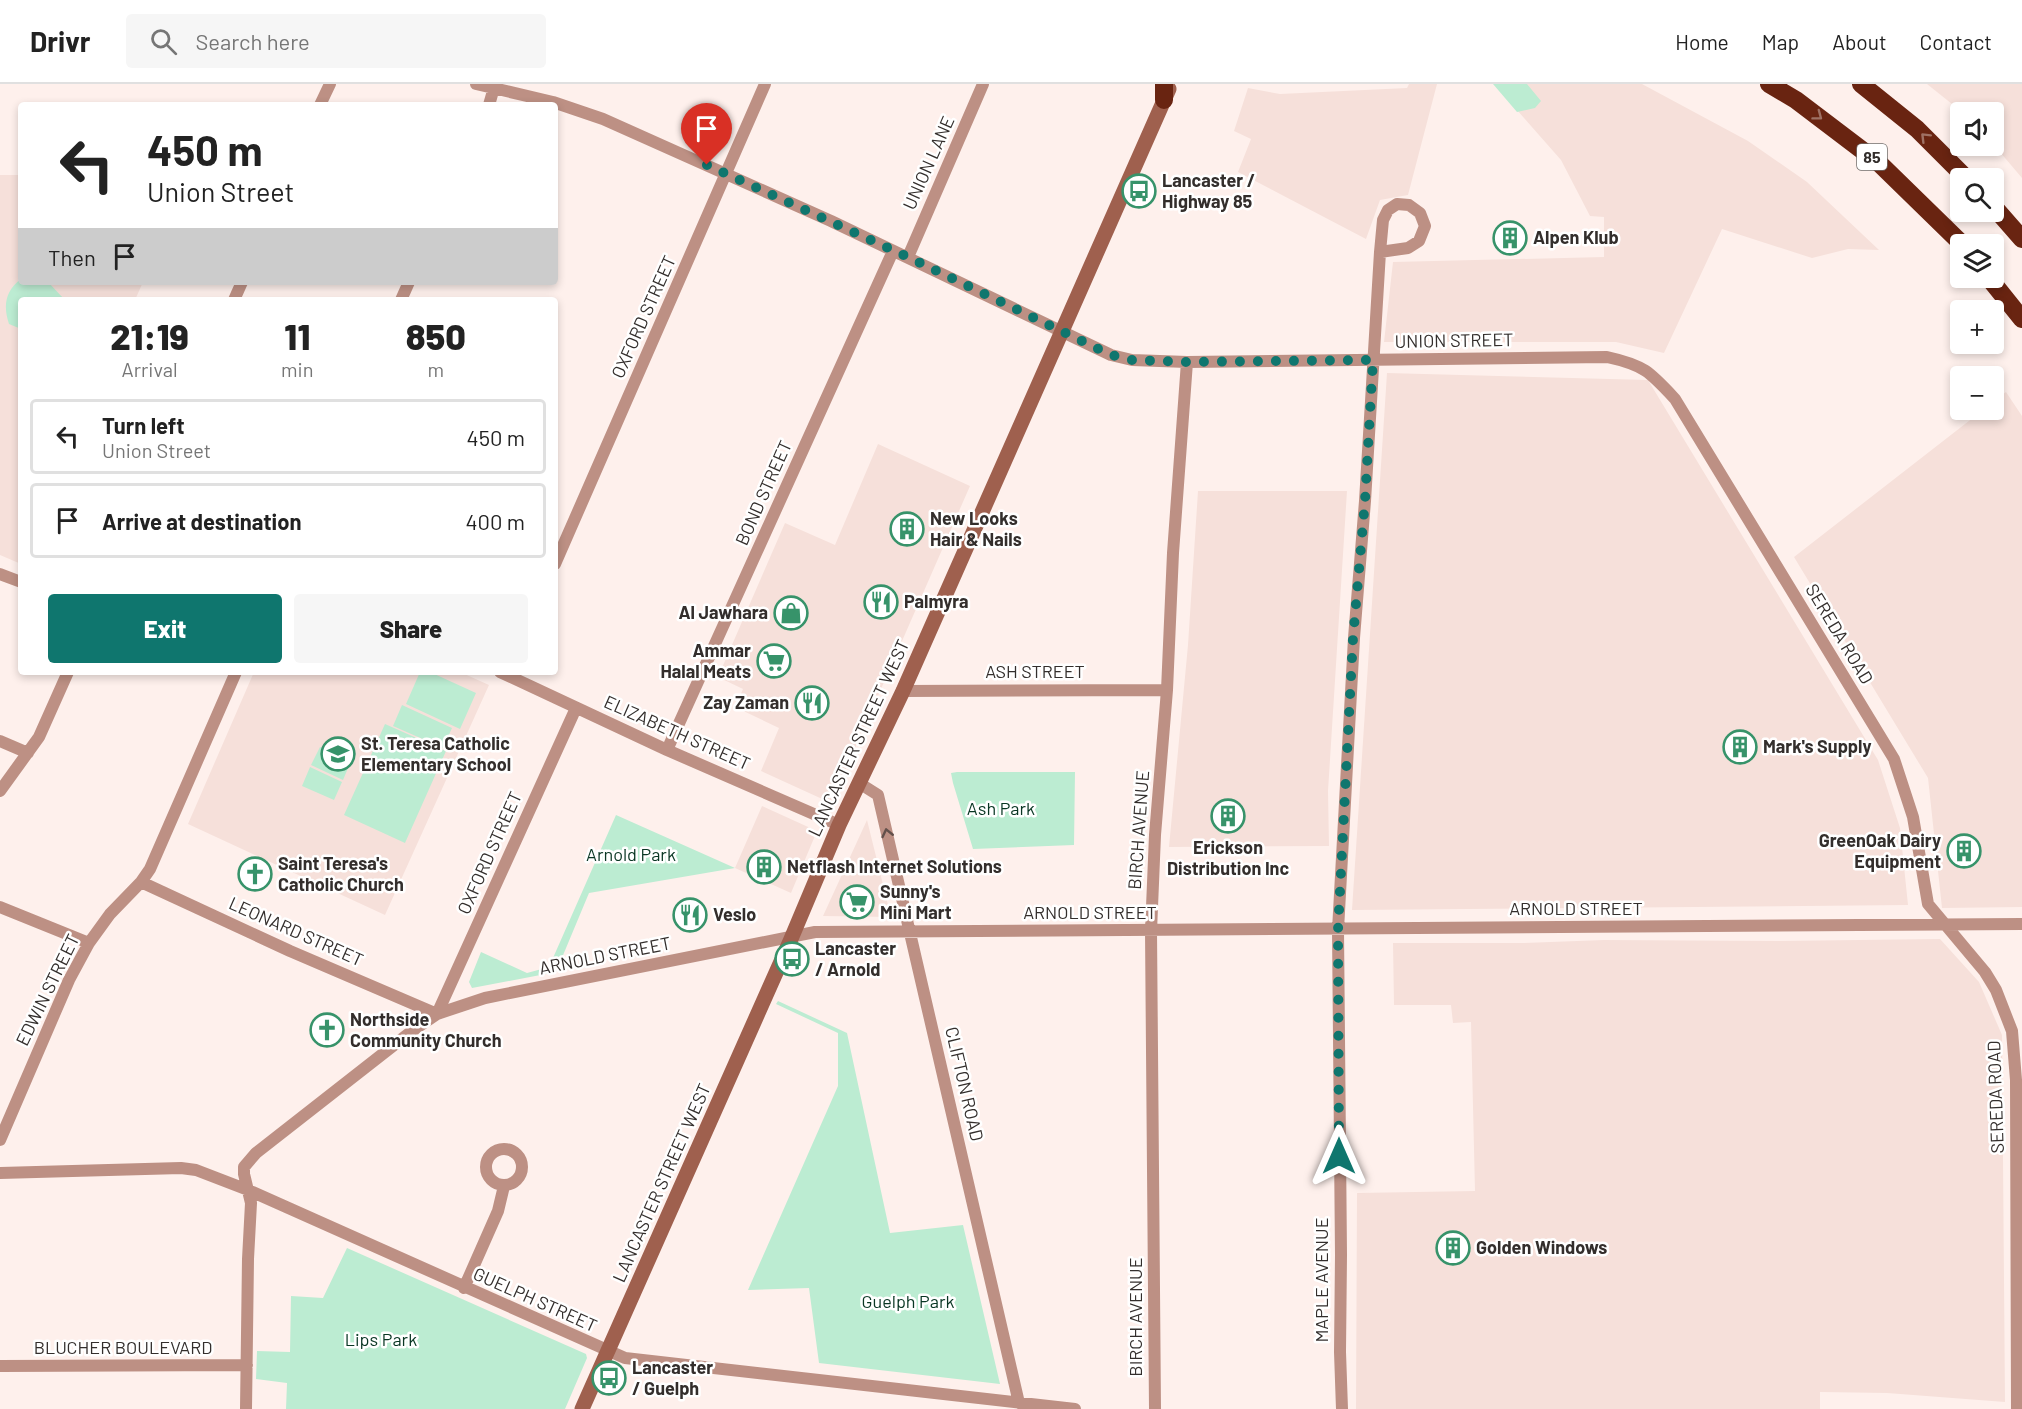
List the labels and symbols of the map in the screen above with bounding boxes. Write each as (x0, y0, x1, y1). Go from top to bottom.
pin (681, 103, 732, 165)
one-way arrow (1811, 109, 1822, 120)
street label: UNION LANE (898, 112, 959, 213)
one-way arrow (1921, 133, 1931, 144)
road number: 85 (1857, 144, 1887, 170)
place label: Lancaster / Highway 85 (1162, 169, 1255, 212)
bus stop icon: Lancaster / Highway 85 (1121, 173, 1157, 209)
building icon: Alpen Klub (1492, 220, 1528, 256)
place label: Alpen Klub (1533, 226, 1619, 248)
street label: OXFORD STREET (606, 252, 680, 381)
street label: UNION STREET (1394, 328, 1514, 352)
street label: BOND STREET (730, 437, 796, 548)
place label: New Looks Hair & Nails (930, 507, 1022, 550)
building icon: New Looks Hair & Nails (889, 511, 925, 547)
street label: SEREDA ROAD (1801, 579, 1878, 687)
restaurant icon: Palmyra (863, 584, 899, 620)
place label: Palmyra (904, 590, 969, 612)
shop icon: Al Jawhara (773, 595, 809, 631)
place label: Al Jawhara (678, 601, 768, 623)
street label: LANCASTER STREET WEST (803, 636, 913, 840)
place label: Ammar Halal Meats (661, 639, 751, 682)
supermarket icon: Ammar Halal Meats (756, 643, 792, 679)
street label: ASH STREET (985, 660, 1085, 682)
restaurant icon: Zay Zaman (794, 685, 830, 721)
street label: ELIZABETH STREET (601, 690, 754, 774)
place label: Zay Zaman (703, 691, 789, 713)
building icon: Mark's Supply (1722, 729, 1758, 765)
place label: St. Teresa Catholic Elementary School (361, 732, 511, 775)
place label: Mark's Supply (1763, 735, 1872, 757)
school or university icon: St. Teresa Catholic Elementary School (320, 736, 356, 772)
street label: BIRCH AVENUE (1123, 770, 1153, 890)
street label: OXFORD STREET (452, 788, 526, 917)
park label: Ash Park (967, 797, 1035, 819)
building icon: Erickson Distribution Inc (1210, 798, 1246, 834)
one-way arrow (881, 828, 894, 838)
place label: GreenOak Dairy Equipment (1819, 829, 1941, 872)
building icon: GreenOak Dairy Equipment (1946, 833, 1982, 869)
place label: Erickson Distribution Inc (1167, 836, 1289, 879)
park label: Arnold Park (586, 843, 676, 865)
building icon: Netflash Internet Solutions (746, 849, 782, 885)
place label: Saint Teresa's Catholic Church (278, 852, 404, 895)
place label: Netflash Internet Solutions (787, 855, 1002, 877)
church icon: Saint Teresa's Catholic Church (237, 856, 273, 892)
place label: Sunny's Mini Mart (880, 880, 952, 923)
supermarket icon: Sunny's Mini Mart (839, 884, 875, 920)
street label: LEONARD STREET (226, 892, 367, 971)
restaurant icon: Veslo (672, 897, 708, 933)
street label: ARNOLD STREET (1509, 897, 1643, 919)
street label: ARNOLD STREET (1023, 901, 1157, 923)
place label: Veslo (713, 903, 756, 925)
street label: EDWIN STREET (11, 930, 84, 1049)
street label: ARNOLD STREET (537, 931, 673, 979)
place label: Lancaster / Arnold (815, 937, 896, 980)
bus stop icon: Lancaster / Arnold (774, 941, 810, 977)
place label: Northside Community Church (350, 1008, 502, 1051)
church icon: Northside Community Church (309, 1012, 345, 1048)
street label: CLIFTON ROAD (941, 1024, 989, 1143)
street label: SEREDA ROAD (1982, 1040, 2008, 1154)
street label: LANCASTER STREET WEST (607, 1080, 715, 1285)
position arrow (1307, 1124, 1371, 1188)
street label: MAPLE AVENUE (1310, 1217, 1332, 1343)
building icon: Golden Windows (1435, 1230, 1471, 1266)
place label: Golden Windows (1476, 1236, 1607, 1258)
street label: BIRCH AVENUE (1124, 1257, 1146, 1377)
street label: GUELPH STREET (470, 1262, 601, 1336)
park label: Guelph Park (861, 1290, 955, 1312)
park label: Lips Park (345, 1328, 417, 1350)
street label: BLUCHER BOULEVARD (34, 1336, 212, 1358)
place label: Lancaster / Guelph (632, 1356, 713, 1399)
bus stop icon: Lancaster / Guelph (591, 1360, 627, 1396)

